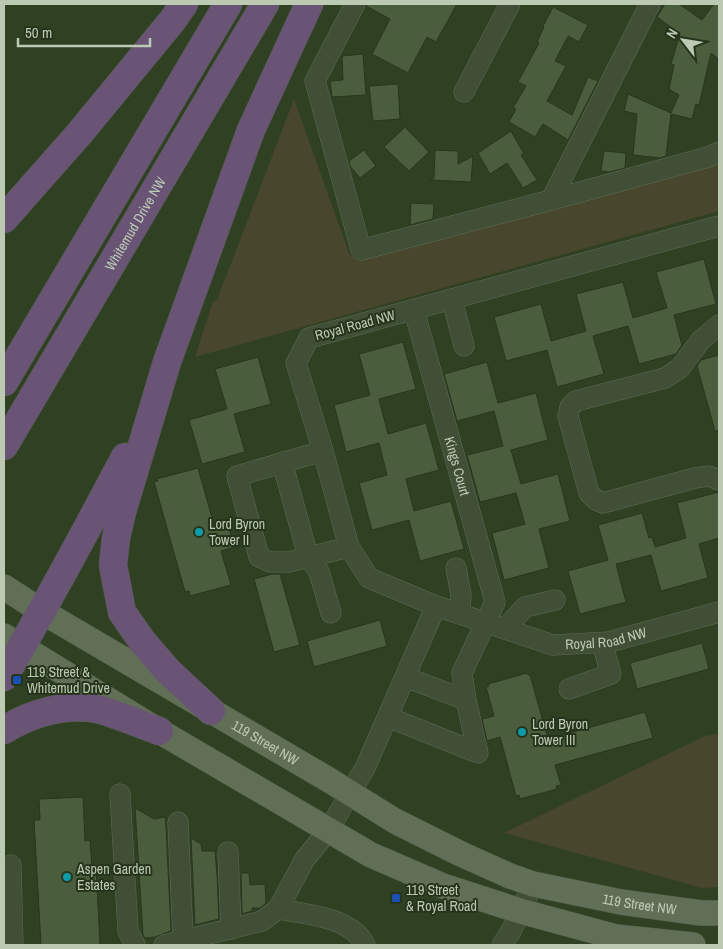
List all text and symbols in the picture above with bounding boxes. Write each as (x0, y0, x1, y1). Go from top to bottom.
scale bar (18, 15, 150, 47)
north arrow (658, 15, 708, 65)
text: 50 m (25, 22, 52, 43)
text: N (662, 25, 682, 41)
street label: Whitemud Drive NW (101, 174, 170, 274)
street label: Royal Road NW (313, 306, 397, 344)
street label: Kings Court (441, 434, 474, 498)
place label: Lord Byron Tower II (209, 515, 265, 549)
marker: Lord Byron Tower II (193, 526, 205, 538)
street label: Royal Road NW (565, 623, 649, 653)
place label: 119 Street & Whitemud Drive (27, 663, 110, 697)
marker: 119 Street & Whitemud Drive (11, 674, 23, 686)
place label: Lord Byron Tower III (532, 715, 588, 749)
street label: 119 Street NW (228, 716, 302, 769)
marker: Lord Byron Tower III (516, 726, 528, 738)
place label: Aspen Garden Estates (76, 860, 151, 894)
marker: Aspen Garden Estates (61, 871, 73, 883)
place label: 119 Street & Royal Road (406, 881, 477, 915)
street label: 119 Street NW (601, 889, 678, 919)
marker: 119 Street & Royal Road (390, 892, 402, 904)

